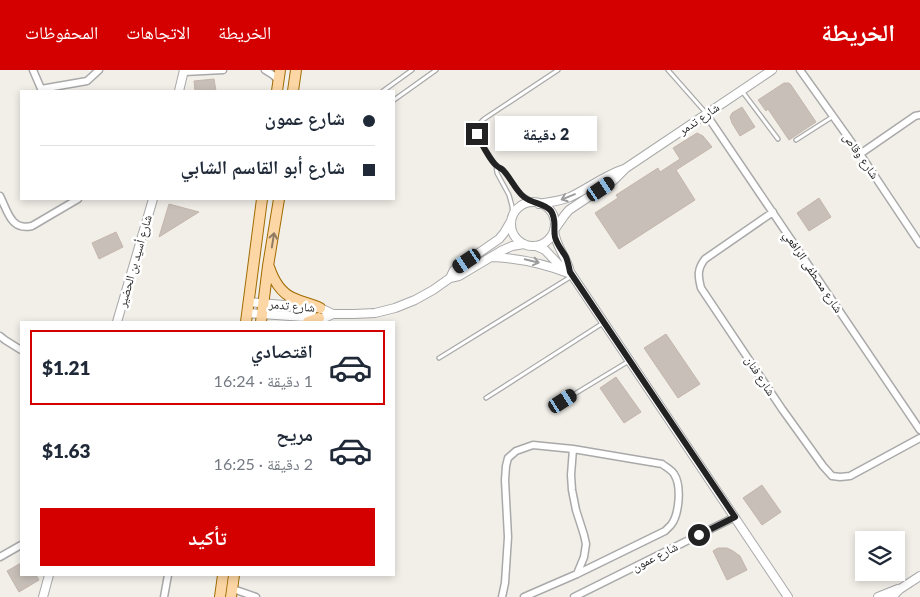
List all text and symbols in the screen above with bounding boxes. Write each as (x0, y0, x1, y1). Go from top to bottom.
text: الخريطة (821, 17, 895, 46)
text: المحفوظات (25, 21, 98, 43)
text: الاتجاهات (126, 21, 190, 43)
text: الخريطة (218, 21, 271, 43)
street label: شارع تدمر (675, 99, 723, 139)
text: شارع عمون (265, 106, 345, 129)
callout: 2 دقيقة (494, 116, 597, 152)
route end (466, 123, 488, 145)
text: 2 دقيقة (523, 124, 569, 143)
street label: شارع وقاص (839, 130, 883, 182)
text: شارع أبو القاسم الشابي (181, 155, 345, 178)
car (584, 174, 617, 204)
one-way arrow (561, 193, 576, 202)
street label: شارع أسيد بن الحضير (114, 213, 156, 310)
street label: شارع مصطفى الرافعي (778, 228, 846, 317)
one-way arrow (268, 232, 278, 248)
car (450, 246, 483, 276)
one-way arrow (524, 257, 540, 267)
street label: شارع تدمر (267, 296, 316, 316)
text: اقتصادي (251, 339, 313, 362)
icon: car (328, 345, 373, 390)
street label: شارع فنان (741, 353, 779, 399)
text: $1.21 (42, 356, 91, 379)
text: 1 دقيقة · 16:24 (214, 371, 313, 390)
car (546, 387, 579, 415)
text: مريح (276, 422, 313, 445)
icon: car (328, 428, 373, 473)
text: $1.63 (42, 439, 91, 462)
text: 2 دقيقة · 16:25 (214, 454, 313, 473)
button: تأكيد (40, 508, 375, 566)
route start (688, 524, 710, 546)
map controls (855, 531, 905, 581)
button: layers (855, 531, 905, 581)
street label: شارع عمون (629, 539, 681, 575)

